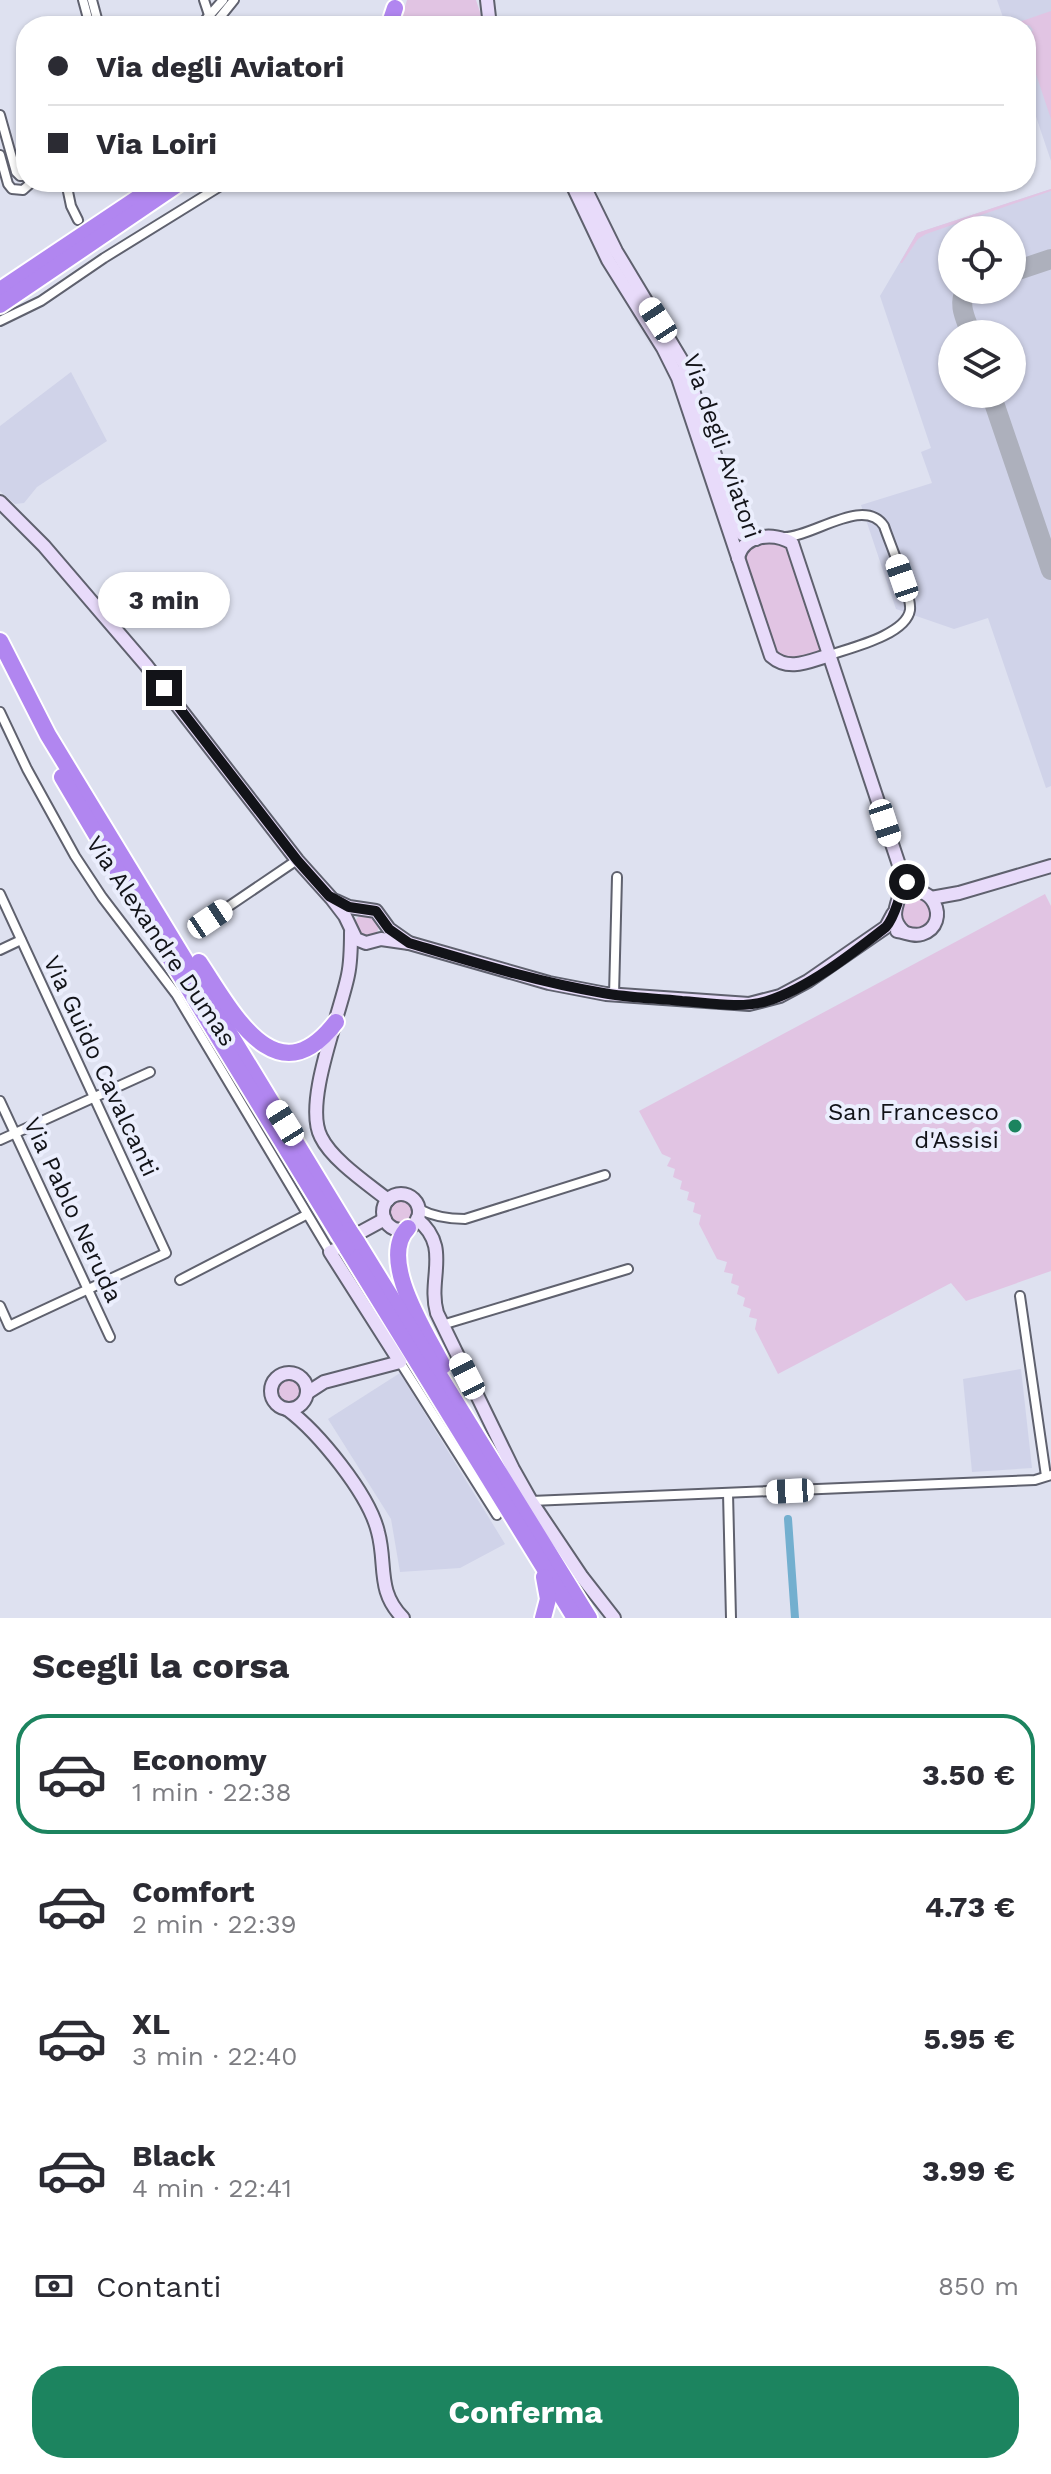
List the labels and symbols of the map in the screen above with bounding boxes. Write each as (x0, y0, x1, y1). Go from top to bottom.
car (635, 293, 681, 347)
street label: Via degli Aviatori (677, 350, 767, 542)
car (883, 551, 921, 605)
callout: 3 min (98, 572, 230, 628)
route end (146, 670, 182, 706)
car (866, 796, 904, 850)
street label: Via Alexandre Dumas (80, 831, 242, 1051)
route start (889, 864, 925, 900)
car (183, 896, 237, 942)
street label: Via Guido Cavalcanti (38, 951, 164, 1181)
car (262, 1096, 308, 1150)
place label: San Francesco d'Assisi (828, 1098, 999, 1154)
street label: Via Pablo Neruda (18, 1113, 128, 1307)
marker: San Francesco d'Assisi (1006, 1117, 1024, 1135)
car (445, 1349, 489, 1403)
car (765, 1478, 815, 1504)

